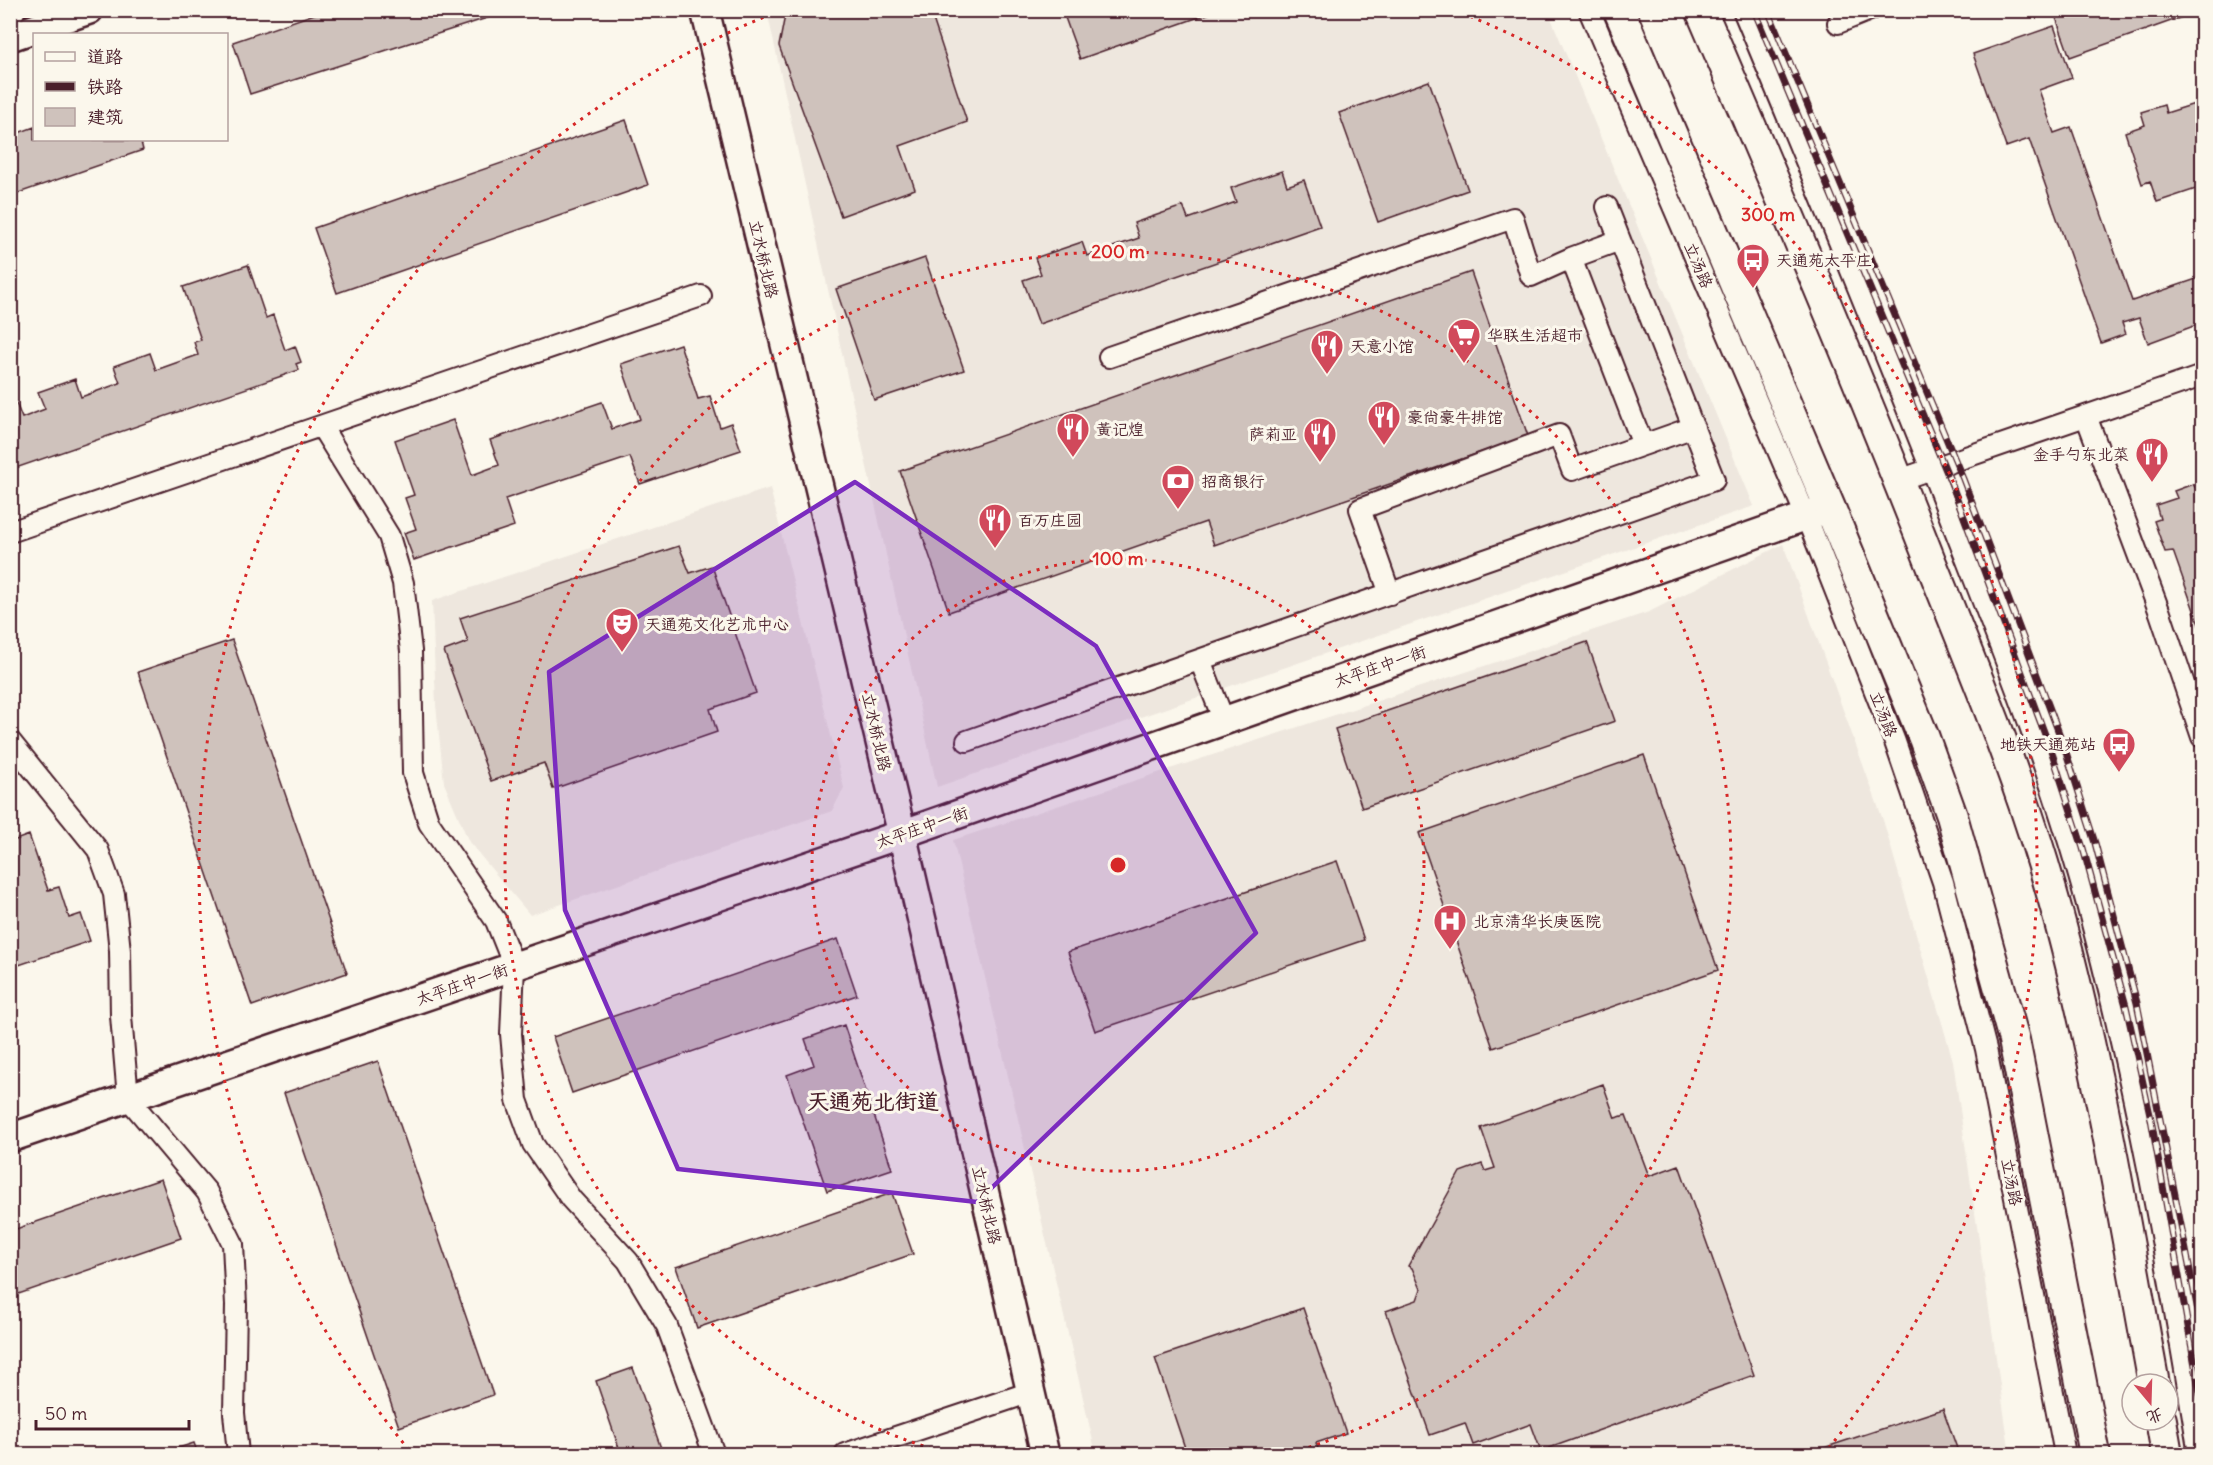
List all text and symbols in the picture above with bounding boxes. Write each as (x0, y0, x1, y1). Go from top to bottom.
legend (33, 33, 228, 141)
text: 道路 (87, 45, 123, 68)
text: 铁路 (87, 75, 123, 98)
text: 建筑 (87, 105, 123, 128)
text: 300 m (1741, 203, 1795, 226)
street label: 立水桥北路 (745, 218, 783, 300)
street label: 立汤路 (1680, 239, 1718, 291)
text: 200 m (1091, 240, 1145, 263)
bus stop icon: 天通苑太平庄 (1735, 242, 1771, 289)
place label: 天通苑太平庄 (1776, 250, 1872, 270)
supermarket icon: 华联生活超市 (1446, 317, 1482, 364)
place label: 华联生活超市 (1487, 325, 1583, 345)
restaurant icon: 天意小馆 (1309, 328, 1345, 375)
place label: 天意小馆 (1350, 336, 1414, 356)
restaurant icon: 豪尚豪牛排馆 (1366, 399, 1402, 446)
place label: 豪尚豪牛排馆 (1407, 407, 1503, 427)
restaurant icon: 黄记煌 (1055, 411, 1091, 458)
restaurant icon: 萨莉亚 (1302, 416, 1338, 463)
place label: 黄记煌 (1096, 419, 1144, 439)
place label: 萨莉亚 (1249, 424, 1297, 444)
restaurant icon: 金手勺东北菜 (2134, 436, 2170, 483)
place label: 金手勺东北菜 (2033, 444, 2129, 464)
bank icon: 招商银行 (1160, 463, 1196, 510)
place label: 招商银行 (1201, 471, 1265, 491)
restaurant icon: 百万庄园 (977, 502, 1013, 549)
place label: 百万庄园 (1018, 510, 1082, 530)
text: 100 m (1093, 547, 1144, 570)
theatre icon: 天通苑文化艺术中心 (604, 606, 640, 653)
place label: 天通苑文化艺术中心 (645, 614, 789, 634)
street label: 太平庄中一街 (1331, 641, 1429, 691)
street label: 立汤路 (1866, 688, 1902, 740)
street label: 立水桥北路 (858, 691, 896, 773)
bus stop icon: 地铁天通苑站 (2101, 726, 2137, 773)
place label: 地铁天通苑站 (2000, 734, 2096, 754)
street label: 太平庄中一街 (873, 802, 971, 852)
centre of rings (1108, 855, 1128, 875)
hospital icon: 北京清华长庚医院 (1432, 903, 1468, 950)
place label: 北京清华长庚医院 (1473, 911, 1601, 931)
street label: 太平庄中一街 (413, 959, 511, 1009)
district label: 天通苑北街道 (807, 1087, 939, 1115)
street label: 立汤路 (1998, 1157, 2026, 1207)
street label: 立水桥北路 (968, 1164, 1006, 1246)
north arrow (2120, 1372, 2180, 1432)
scale bar (36, 1393, 189, 1431)
text: 50 m (45, 1402, 87, 1425)
text: 北 (2144, 1404, 2166, 1428)

